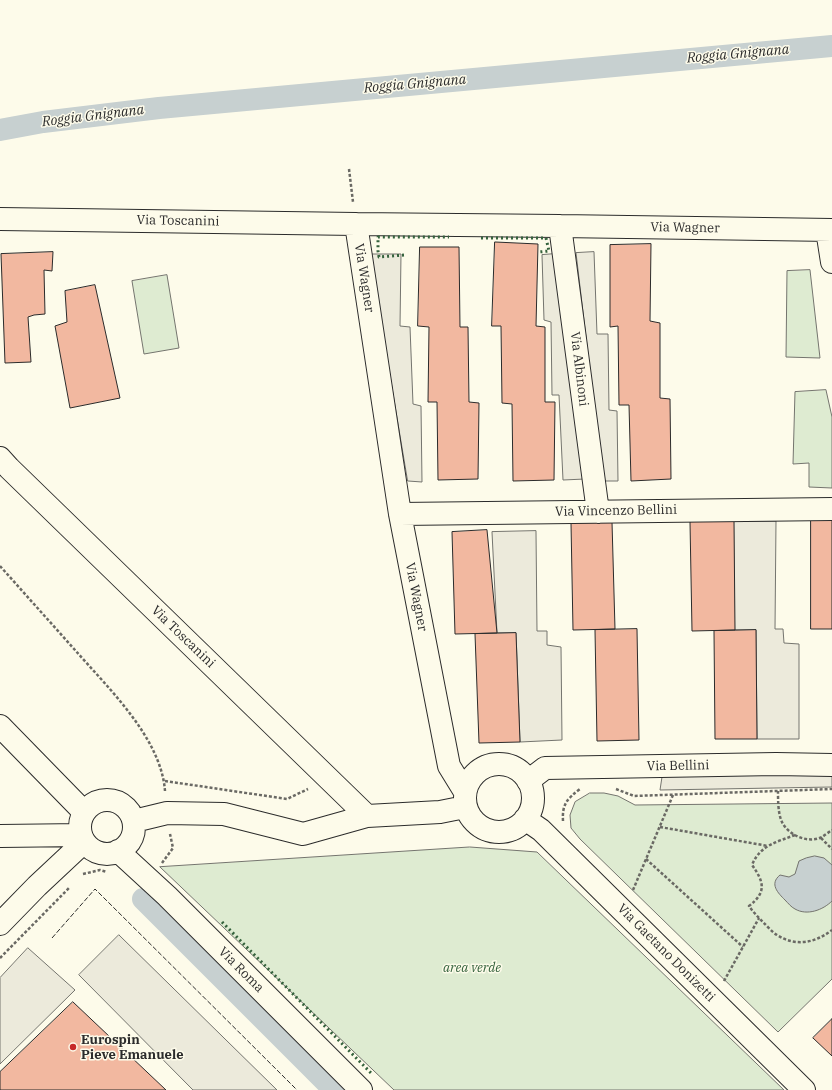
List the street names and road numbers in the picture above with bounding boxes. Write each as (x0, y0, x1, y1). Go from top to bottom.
street label: Via Toscanini (137, 212, 219, 230)
street label: Via Wagner (650, 220, 720, 236)
street label: Via Wagner (351, 242, 377, 314)
street label: Via Albinoni (567, 331, 591, 407)
street label: Via Vincenzo Bellini (555, 502, 677, 520)
street label: Via Wagner (402, 561, 430, 633)
street label: Via Toscanini (148, 603, 218, 671)
street label: Via Bellini (647, 758, 709, 774)
street label: Via Gaetano Donizetti (614, 901, 718, 1005)
street label: Via Roma (215, 944, 267, 996)

